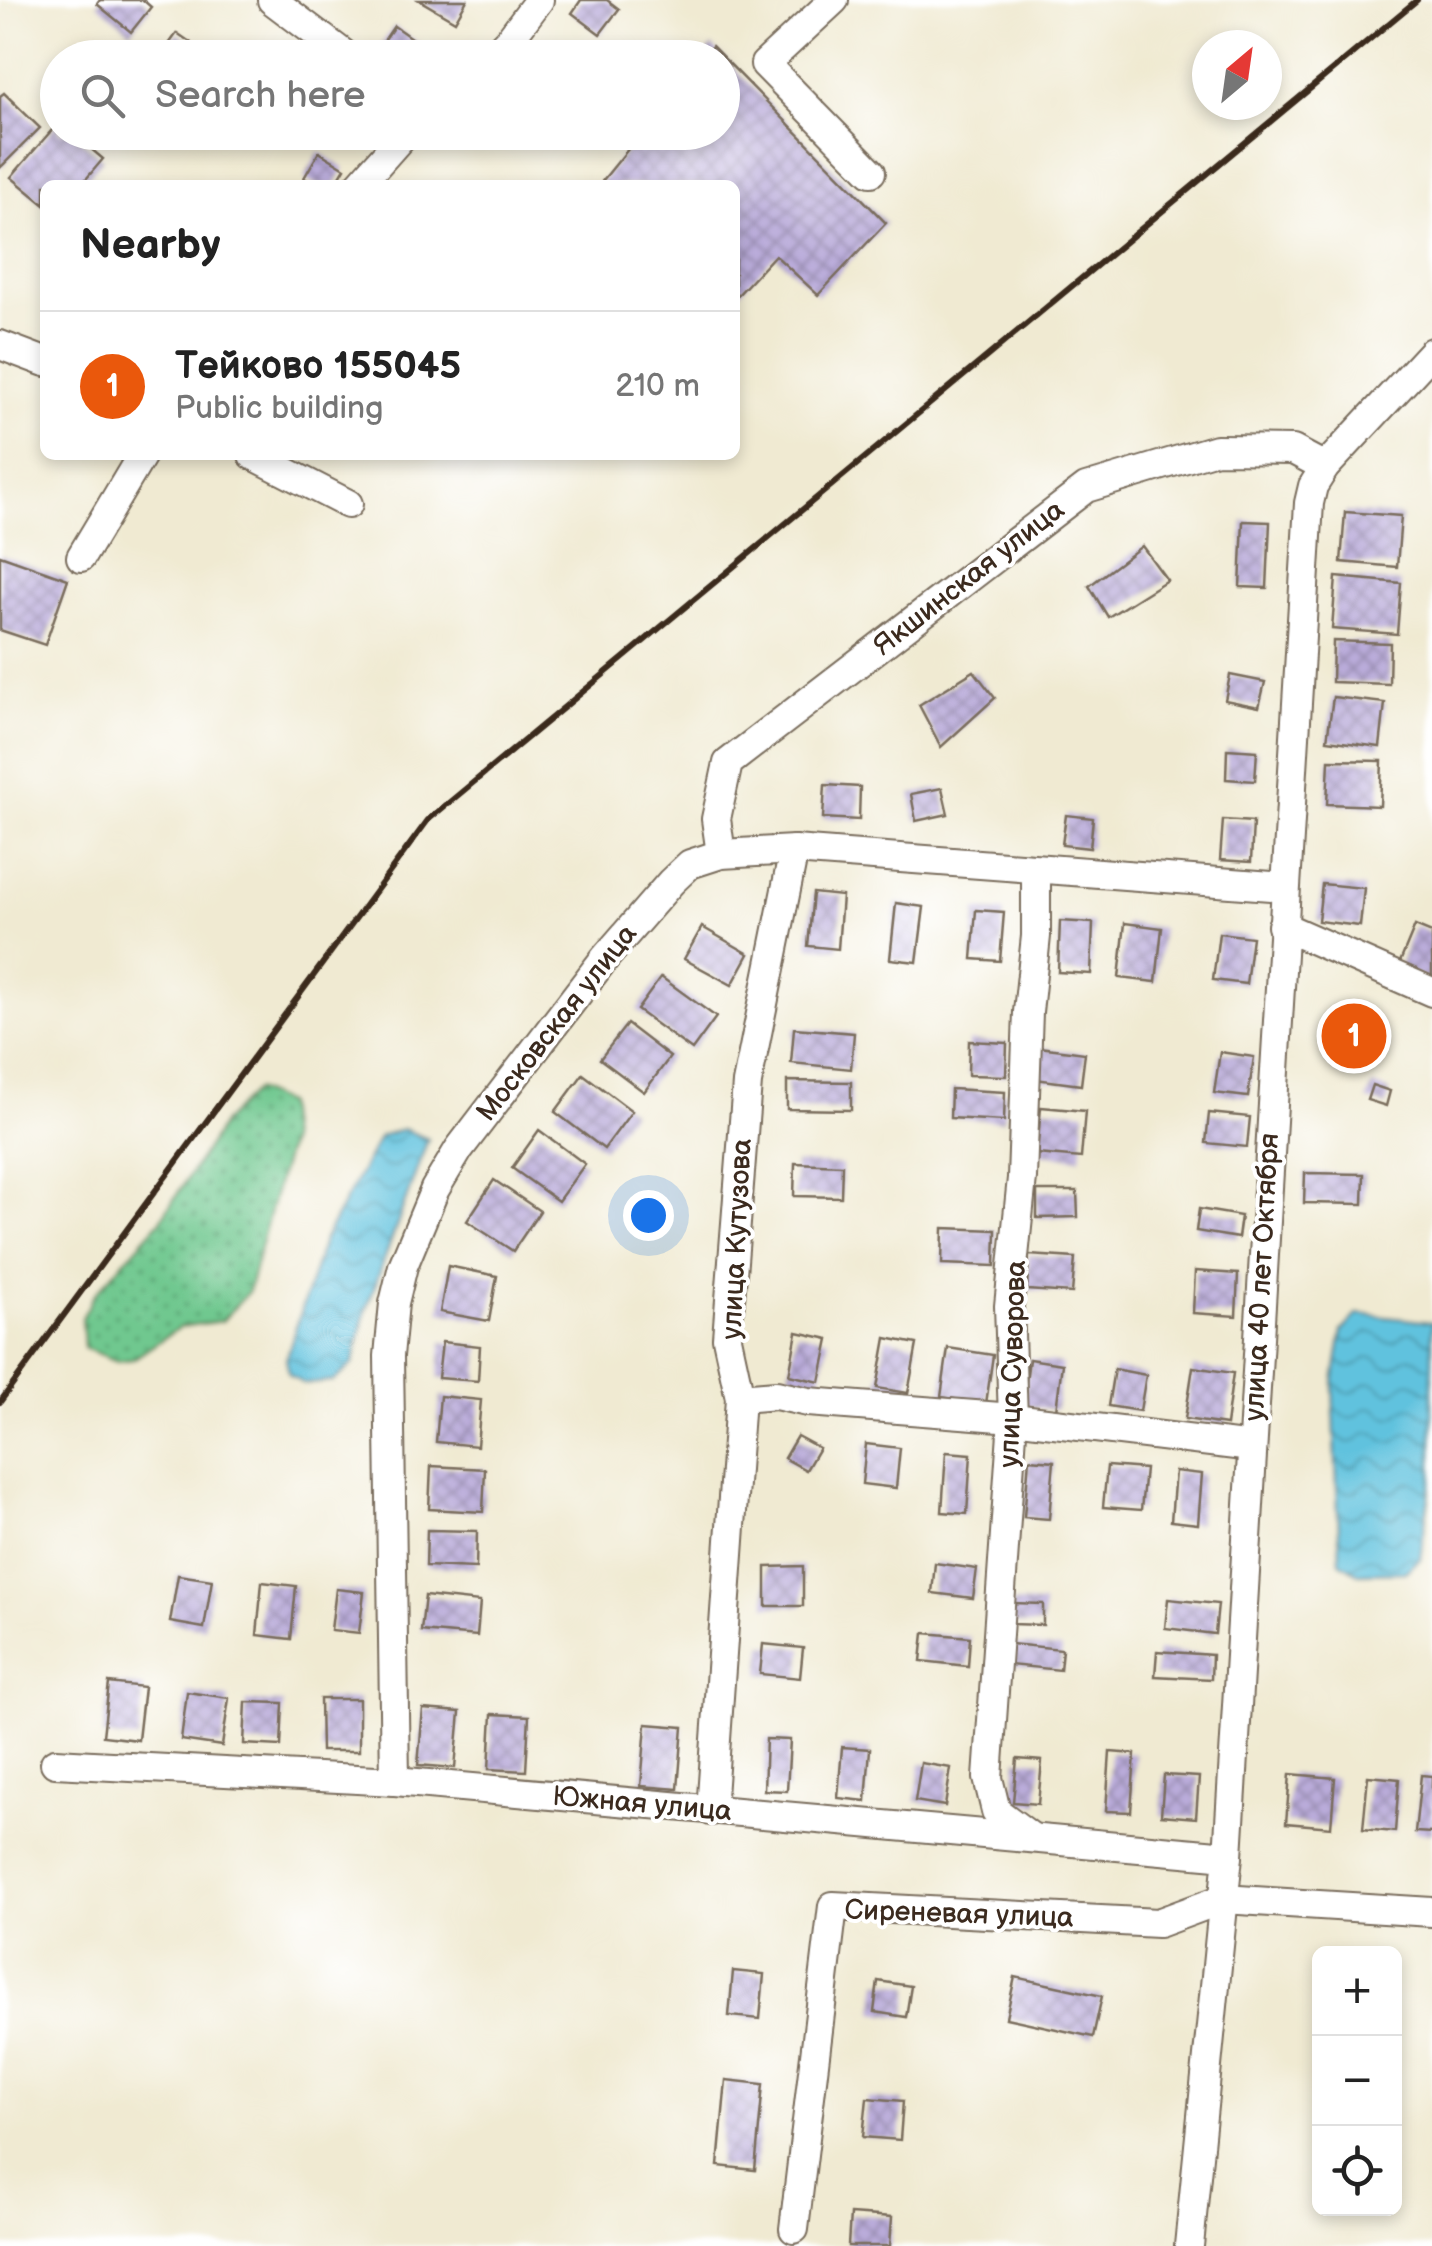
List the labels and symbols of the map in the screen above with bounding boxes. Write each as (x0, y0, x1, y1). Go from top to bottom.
north arrow (1192, 30, 1282, 120)
street label: Якшинская улица (867, 493, 1071, 663)
street label: Московская улица (470, 918, 644, 1128)
pin: 1 (1322, 998, 1386, 1074)
street label: улица 40 лет Октября (1238, 1132, 1286, 1422)
street label: улица Кутузова (715, 1137, 759, 1340)
your location (623, 1190, 674, 1241)
street label: улица Суворова (993, 1259, 1033, 1468)
street label: Южная улица (551, 1780, 734, 1828)
street label: Сиреневая улица (844, 1894, 1075, 1935)

